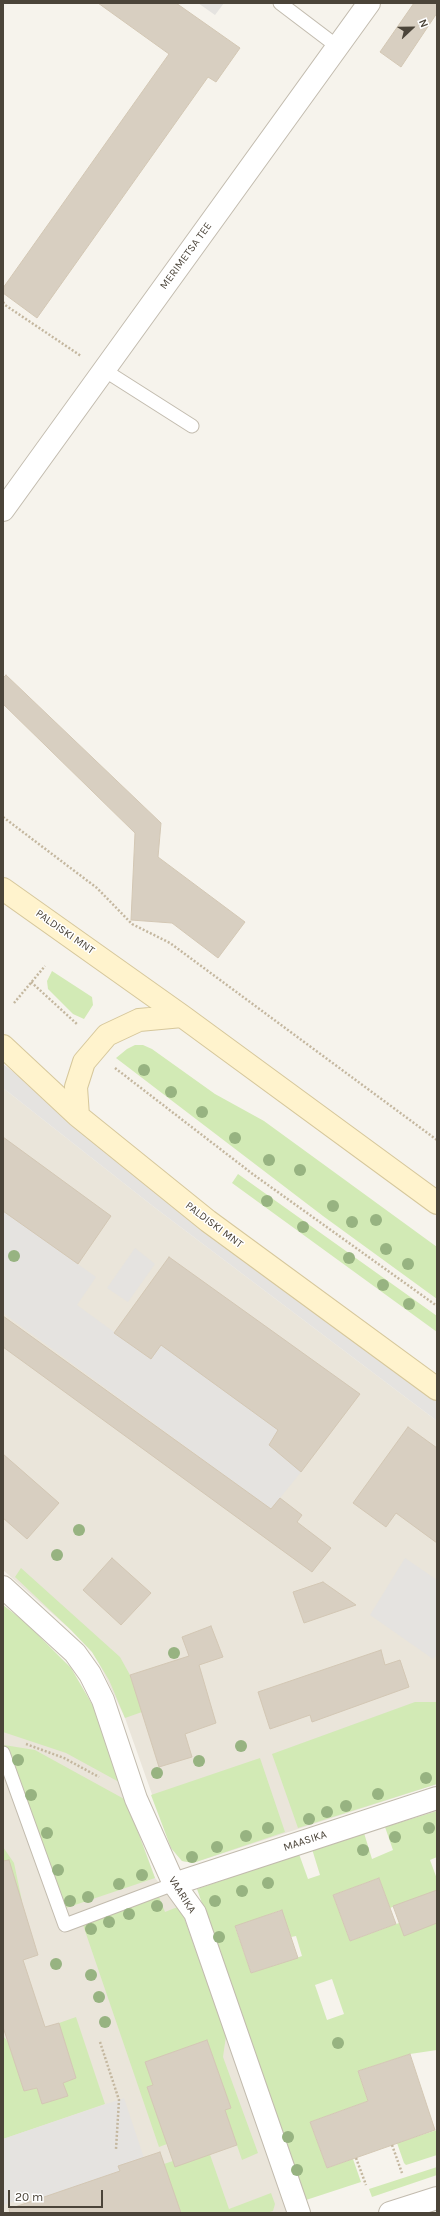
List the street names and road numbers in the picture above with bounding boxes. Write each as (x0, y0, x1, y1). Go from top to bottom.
street label: MERIMETSA TEE (157, 220, 215, 292)
street label: PALDISKI MNT (33, 907, 97, 957)
street label: PALDISKI MNT (183, 1199, 245, 1251)
street label: MAASIKA (282, 1828, 328, 1854)
street label: VAARIKA (165, 1874, 199, 1916)

